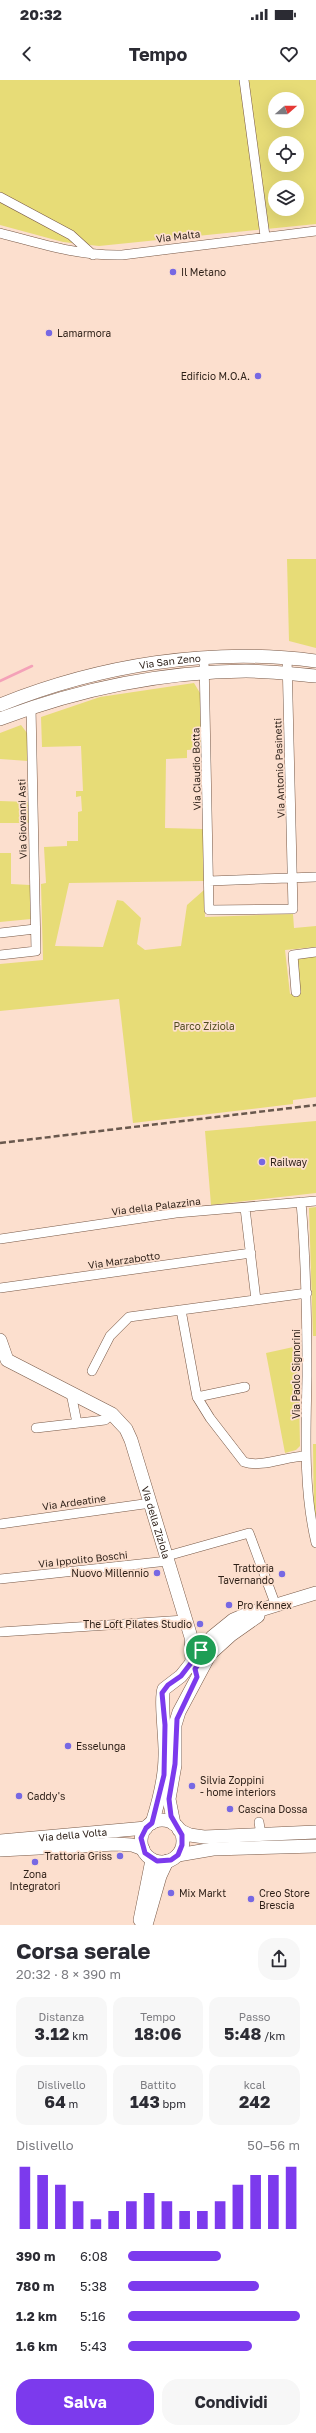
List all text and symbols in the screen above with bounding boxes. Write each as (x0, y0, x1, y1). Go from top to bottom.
text: 20:32 (20, 5, 62, 23)
icon: back (16, 43, 38, 65)
text: Tempo (129, 43, 187, 65)
icon: heart (278, 43, 300, 65)
north arrow (268, 92, 304, 128)
map controls (268, 92, 304, 216)
button: locate (268, 136, 304, 172)
button: layers (268, 180, 304, 216)
street label: Via Malta (155, 227, 201, 245)
place label: Il Metano (181, 266, 226, 278)
marker: Il Metano (168, 267, 178, 277)
place label: Lamarmora (57, 327, 111, 339)
marker: Lamarmora (44, 328, 54, 338)
place label: Edificio M.O.A. (181, 370, 250, 382)
marker: Edificio M.O.A. (253, 371, 263, 381)
street label: Via San Zeno (138, 652, 201, 671)
street label: Via Antonio Pasinetti (271, 718, 287, 818)
street label: Via Claudio Botta (189, 727, 203, 811)
street label: Via Giovanni Asti (15, 779, 29, 859)
park label: Parco Ziziola (173, 1020, 235, 1032)
place label: Railway (270, 1156, 307, 1168)
marker: Railway (257, 1157, 267, 1167)
street label: Via della Palazzina (111, 1195, 201, 1217)
street label: Via Marzabotto (87, 1249, 161, 1271)
street label: Via Paolo Signorini (290, 1329, 302, 1419)
street label: Via della Ziziola (139, 1485, 173, 1560)
street label: Via Ardeatine (41, 1492, 107, 1512)
street label: Via Ippolito Boschi (38, 1548, 128, 1570)
place label: Trattoria Tavernando (218, 1562, 274, 1586)
place label: Nuovo Millennio (71, 1567, 149, 1579)
marker: Nuovo Millennio (152, 1568, 162, 1578)
marker: Trattoria Tavernando (277, 1569, 287, 1579)
place label: Pro Kennex (237, 1599, 292, 1611)
marker: Pro Kennex (224, 1600, 234, 1610)
place label: The Loft Pilates Studio (83, 1618, 192, 1630)
marker: The Loft Pilates Studio (195, 1619, 205, 1629)
pin (184, 1633, 218, 1667)
icon: arrive (190, 1639, 212, 1661)
place label: Esselunga (76, 1740, 126, 1752)
marker: Esselunga (63, 1741, 73, 1751)
place label: Silvia Zoppini - home interiors (200, 1774, 276, 1798)
marker: Silvia Zoppini - home interiors (187, 1781, 197, 1791)
place label: Caddy's (27, 1790, 65, 1802)
marker: Caddy's (14, 1791, 24, 1801)
place label: Cascina Dossa (238, 1803, 307, 1815)
marker: Cascina Dossa (225, 1804, 235, 1814)
street label: Via della Volta (38, 1825, 108, 1844)
place label: Trattoria Griss (44, 1850, 112, 1862)
marker: Trattoria Griss (115, 1851, 125, 1861)
marker: Zona Integratori (30, 1857, 40, 1867)
place label: Zona Integratori (9, 1868, 61, 1892)
place label: Mix Markt (179, 1887, 226, 1899)
place label: Creo Store Brescia (259, 1887, 310, 1911)
marker: Mix Markt (166, 1888, 176, 1898)
marker: Creo Store Brescia (246, 1894, 256, 1904)
text: Corsa serale (16, 1937, 151, 1964)
button: share (258, 1938, 300, 1980)
text: 20:32 · 8 × 390 m (16, 1966, 121, 1982)
text: Distanza (38, 2010, 84, 2023)
text: Tempo (140, 2010, 176, 2023)
text: Passo (239, 2010, 270, 2023)
text: 3.12 (35, 2023, 69, 2044)
text: 18:06 (135, 2023, 181, 2044)
text: 5:48 (224, 2023, 261, 2044)
text: km (69, 2029, 88, 2042)
text: /km (261, 2029, 285, 2042)
text: Dislivello (37, 2078, 86, 2091)
text: Battito (140, 2078, 176, 2091)
text: kcal (244, 2078, 266, 2091)
text: 64 (44, 2091, 66, 2112)
text: 143 (130, 2091, 160, 2112)
text: 242 (239, 2091, 270, 2112)
text: m (66, 2097, 78, 2110)
text: bpm (160, 2097, 186, 2110)
text: Dislivello (16, 2137, 74, 2153)
text: 50–56 m (247, 2137, 300, 2153)
text: 390 m (16, 2248, 55, 2264)
text: 6:08 (80, 2248, 108, 2264)
text: 780 m (16, 2278, 54, 2294)
text: 5:38 (80, 2278, 107, 2294)
text: 1.2 km (16, 2308, 57, 2324)
text: 5:16 (80, 2308, 106, 2324)
text: 1.6 km (16, 2338, 57, 2354)
text: 5:43 (80, 2338, 107, 2354)
button: Salva (16, 2379, 154, 2425)
button: Condividi (162, 2379, 300, 2425)

